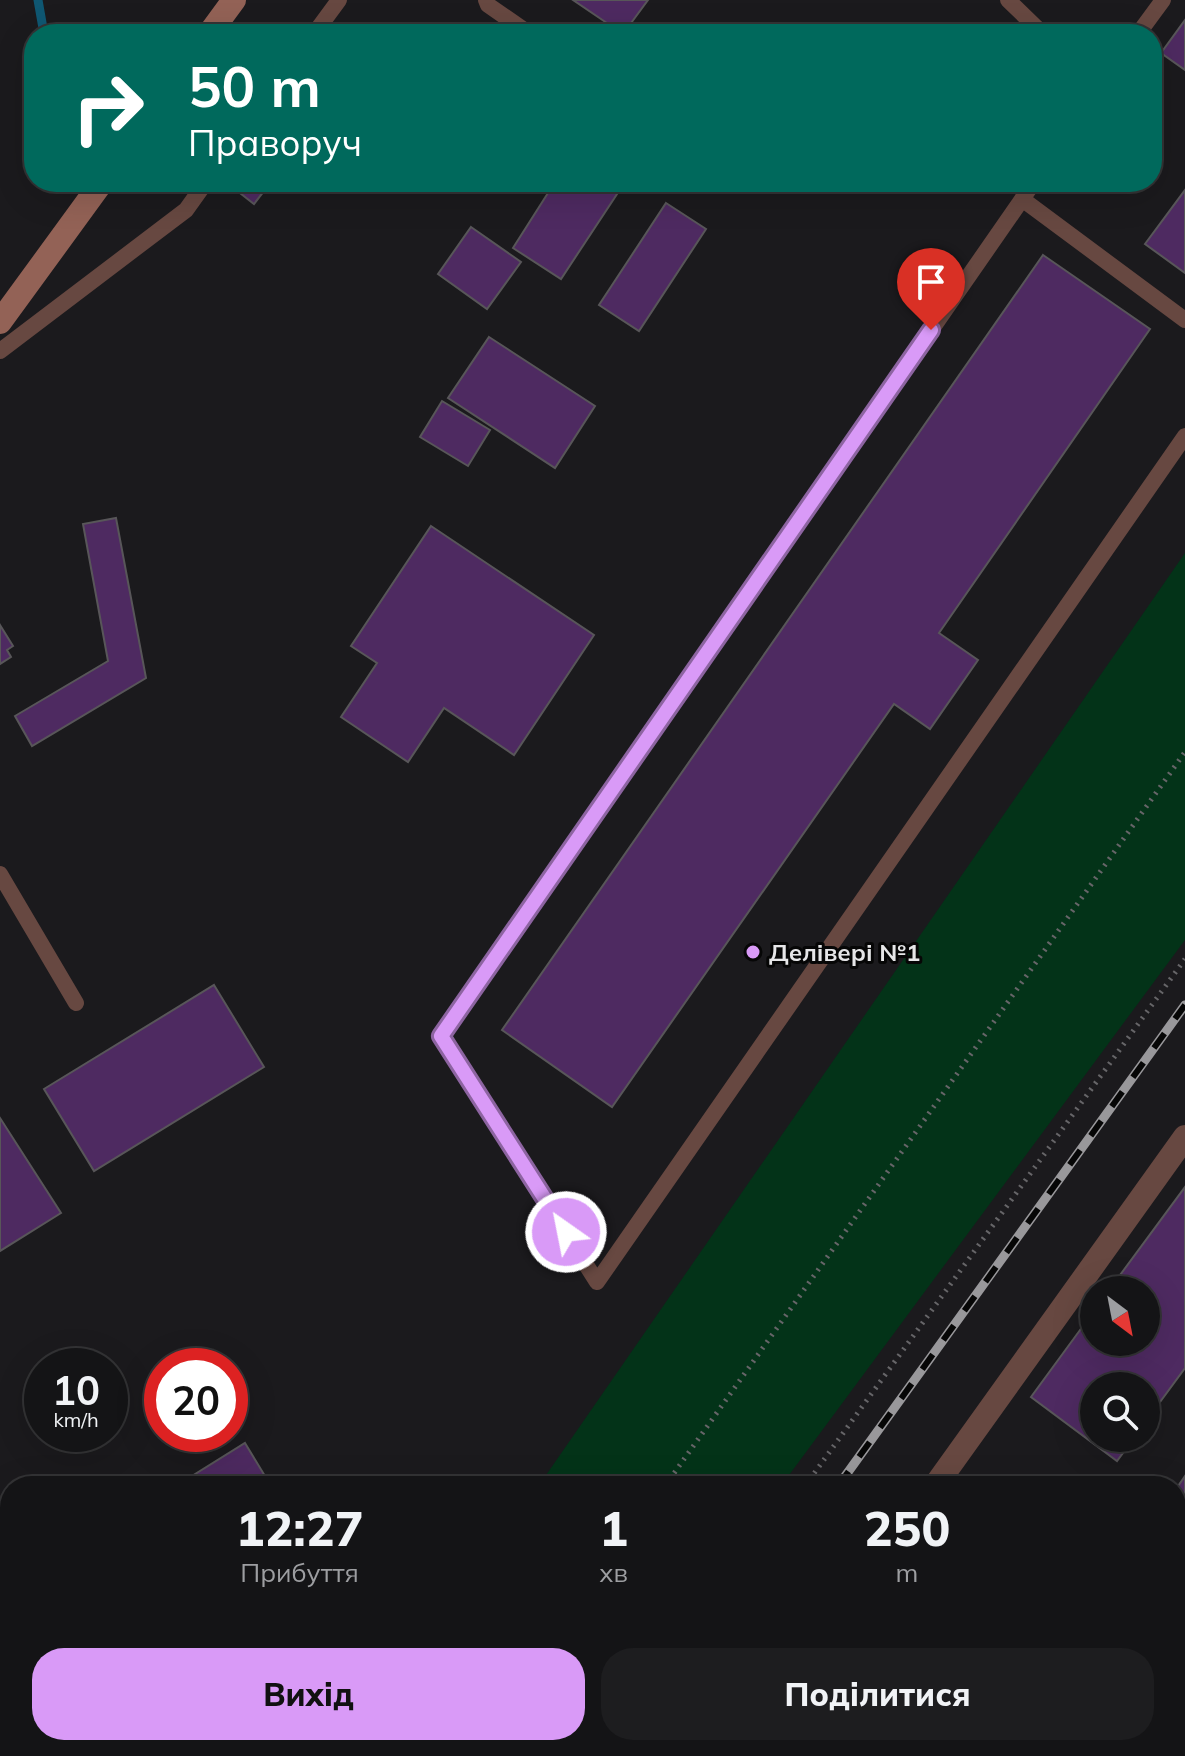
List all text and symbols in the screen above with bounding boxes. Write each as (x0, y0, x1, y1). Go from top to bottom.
text: 50 m (188, 51, 321, 121)
icon: right (56, 56, 160, 160)
text: Праворуч (188, 120, 362, 165)
pin (897, 248, 965, 330)
icon: arrive (909, 260, 953, 304)
place label: Делівері №1 (769, 937, 920, 967)
marker: Делівері №1 (744, 943, 762, 961)
position arrow (524, 1190, 608, 1274)
north arrow (1080, 1276, 1160, 1356)
map controls (1080, 1276, 1160, 1452)
speed limit sign: 20 (144, 1348, 248, 1452)
text: 10 (52, 1365, 100, 1415)
button: search (1080, 1372, 1160, 1452)
text: km/h (53, 1407, 99, 1432)
text: 12:27 (236, 1498, 363, 1558)
text: 1 (599, 1498, 628, 1558)
text: 250 (864, 1498, 950, 1558)
text: Прибуття (240, 1556, 359, 1589)
text: хв (599, 1556, 628, 1589)
text: m (896, 1556, 918, 1589)
button: Вихід (32, 1648, 585, 1740)
button: Поділитися (601, 1648, 1154, 1740)

